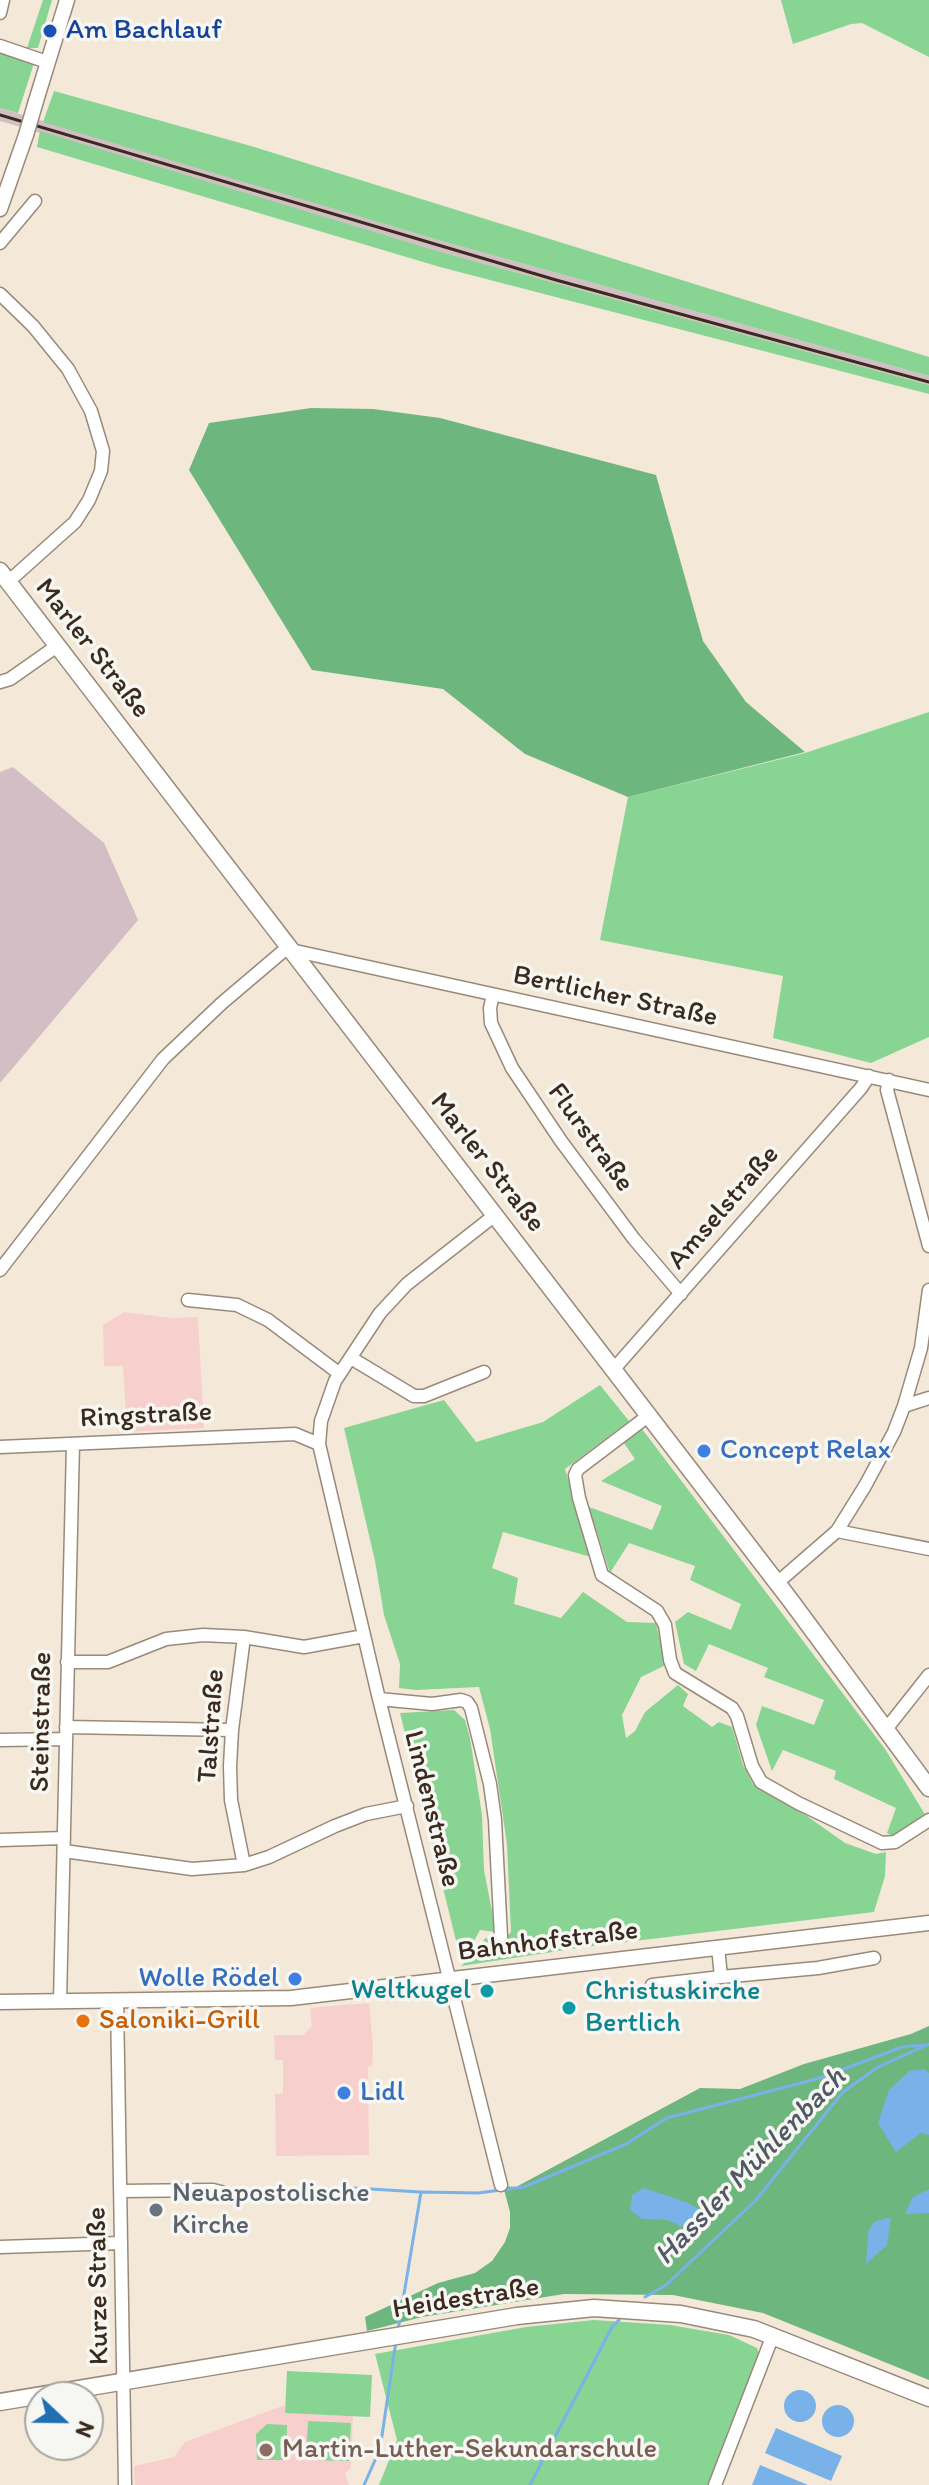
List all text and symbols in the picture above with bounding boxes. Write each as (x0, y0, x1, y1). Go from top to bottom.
place label: Am Bachlauf (66, 14, 222, 48)
marker: Am Bachlauf (41, 22, 59, 40)
street label: Marler Straße (27, 572, 157, 726)
street label: Bertlicher Straße (510, 959, 720, 1035)
street label: Flurstraße (539, 1077, 641, 1199)
street label: Marler Straße (422, 1086, 552, 1240)
street label: Amselstraße (661, 1139, 787, 1277)
street label: Ringstraße (79, 1396, 213, 1436)
place label: Concept Relax (720, 1434, 891, 1468)
marker: Concept Relax (695, 1442, 713, 1460)
street label: Steinstraße (24, 1651, 60, 1793)
street label: Talstraße (191, 1668, 233, 1784)
street label: Lindenstraße (395, 1727, 467, 1891)
street label: Bahnhofstraße (456, 1914, 640, 1970)
place label: Wolle Rödel (139, 1962, 279, 1996)
marker: Wolle Rödel (286, 1970, 304, 1988)
place label: Weltkugel (351, 1974, 471, 2008)
place label: Christuskirche Bertlich (585, 1975, 760, 2041)
marker: Weltkugel (478, 1982, 496, 2000)
marker: Christuskirche Bertlich (560, 1999, 578, 2017)
place label: Saloniki-Grill (99, 2004, 260, 2038)
marker: Saloniki-Grill (74, 2012, 92, 2030)
water label: Hassler Mühlenbach (648, 2061, 854, 2273)
place label: Lidl (360, 2076, 405, 2110)
marker: Lidl (335, 2084, 353, 2102)
place label: Neuapostolische Kirche (172, 2177, 369, 2243)
marker: Neuapostolische Kirche (147, 2201, 165, 2219)
street label: Kurze Straße (81, 2207, 117, 2365)
street label: Heidestraße (390, 2271, 542, 2327)
north arrow (24, 2381, 104, 2461)
text: N (70, 2417, 100, 2441)
place label: Martin-Luther-Sekundarschule (282, 2433, 657, 2467)
marker: Martin-Luther-Sekundarschule (257, 2441, 275, 2459)

